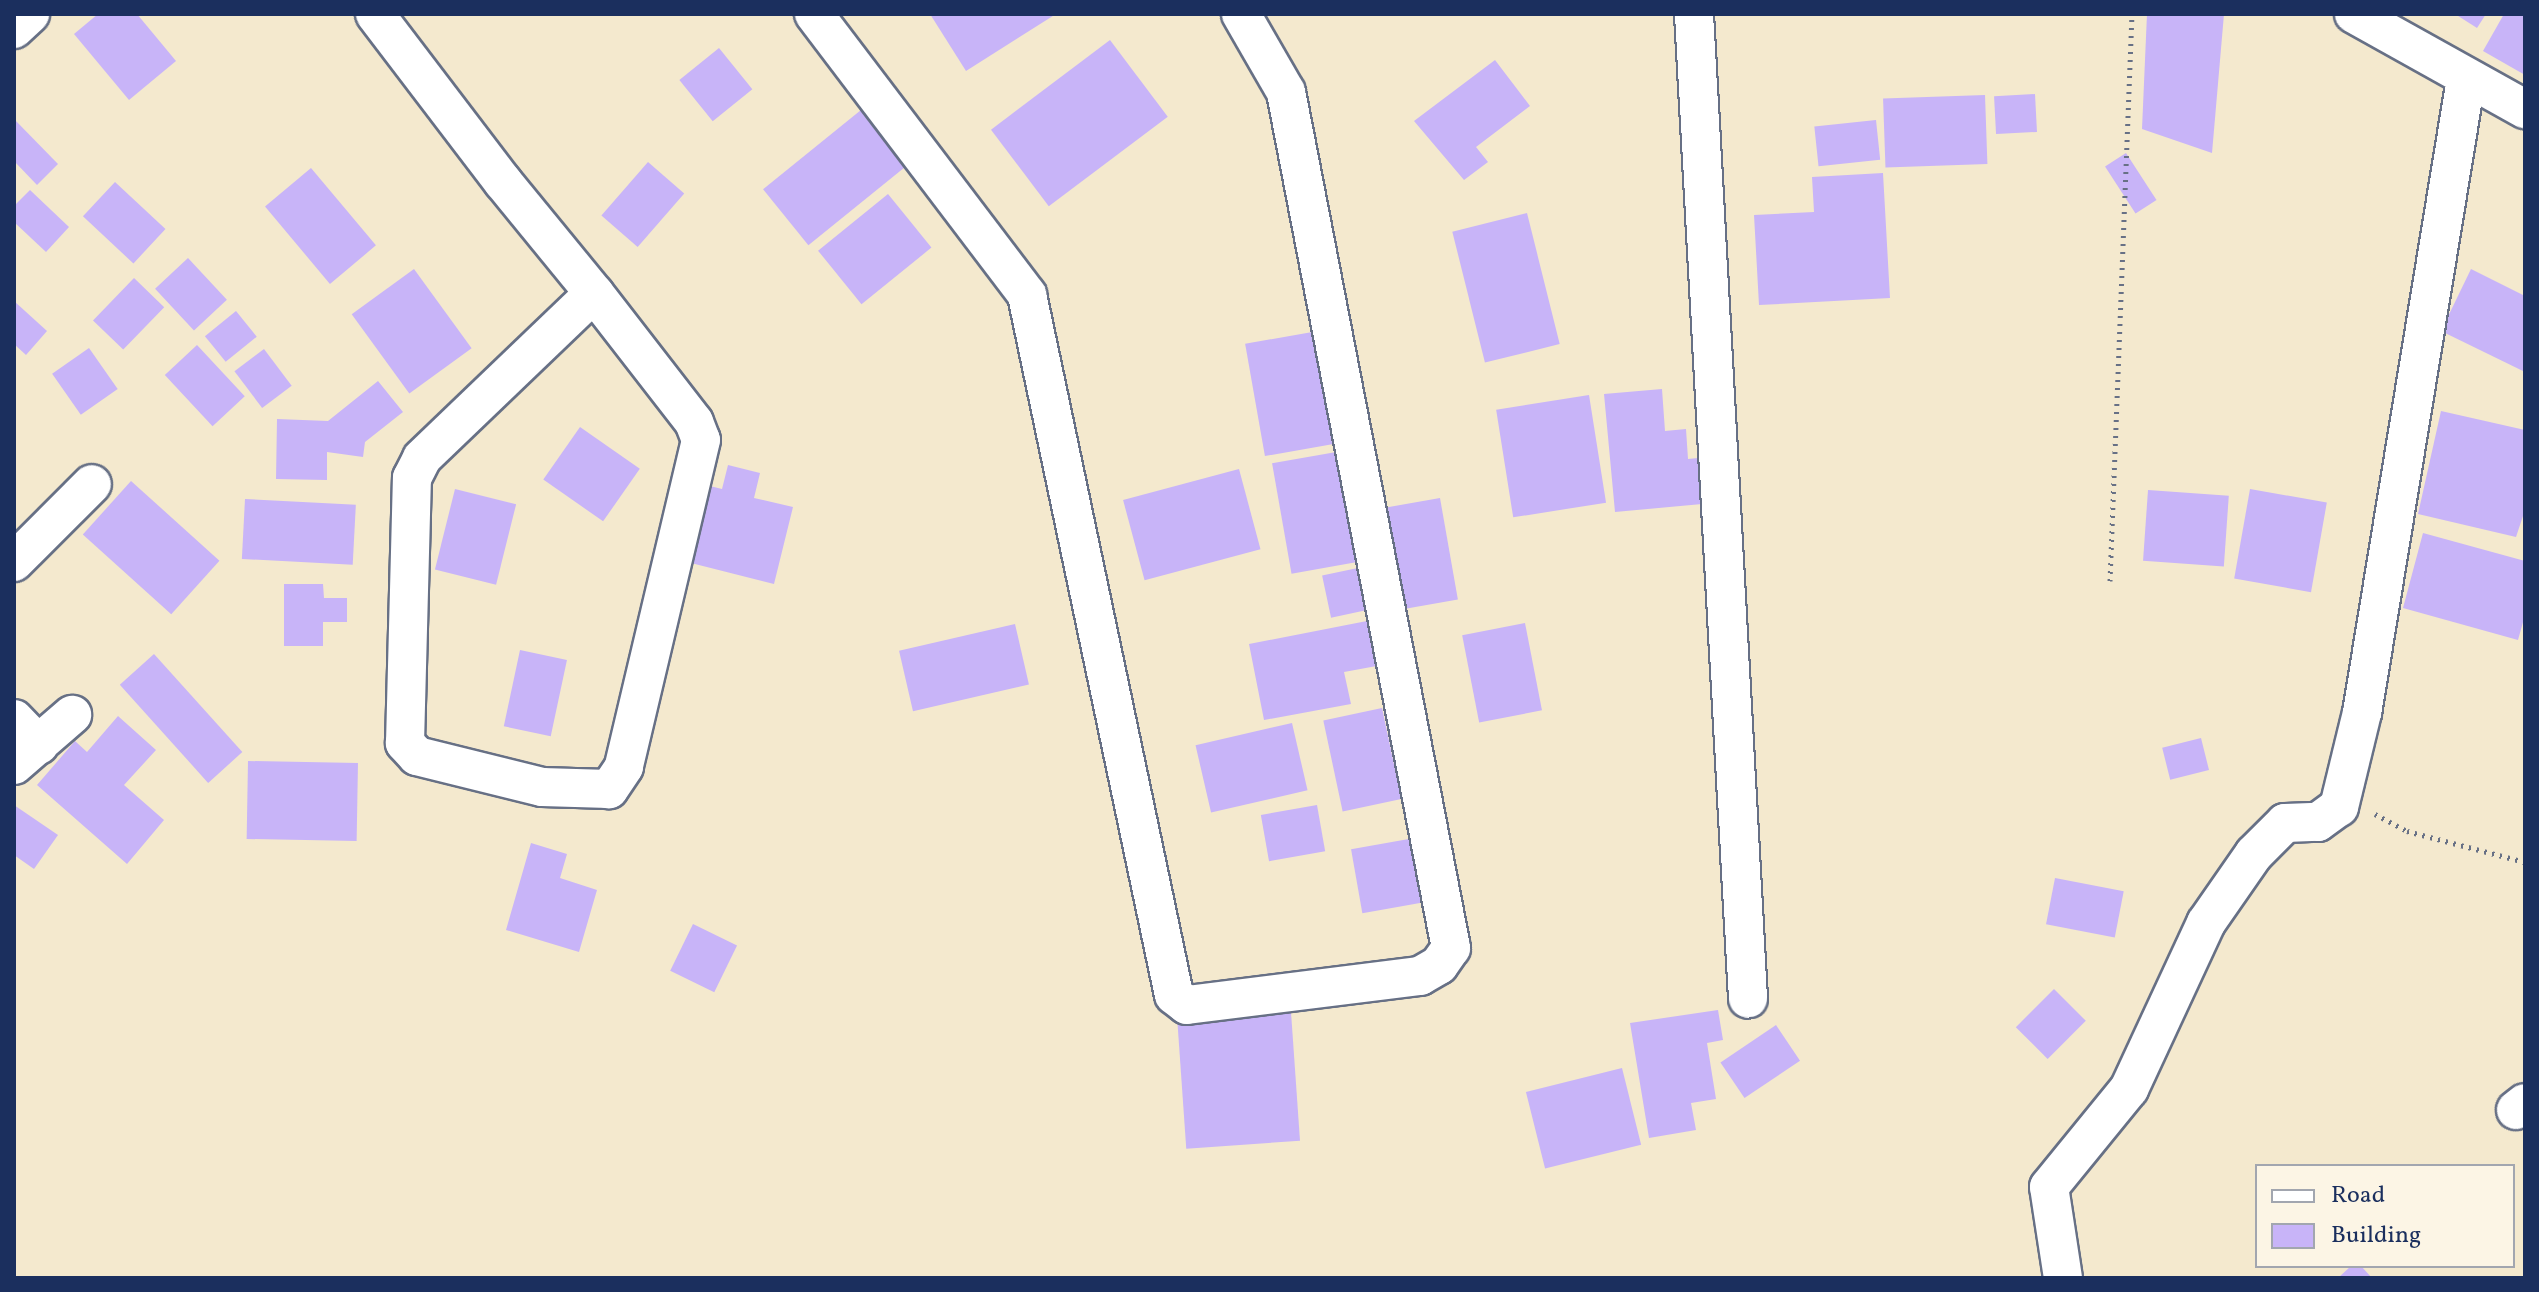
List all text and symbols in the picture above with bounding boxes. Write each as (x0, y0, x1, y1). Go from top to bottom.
legend (2255, 1164, 2515, 1268)
text: Road (2331, 1179, 2385, 1213)
text: Building (2331, 1219, 2421, 1253)

